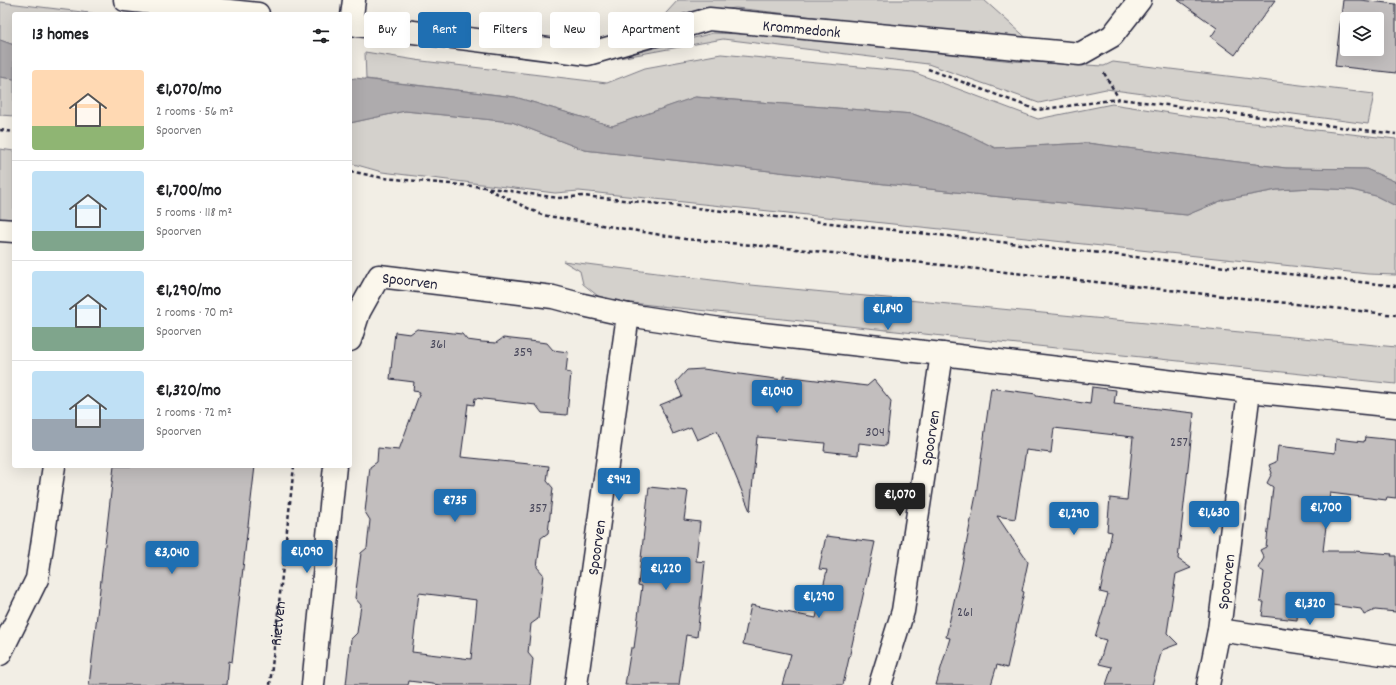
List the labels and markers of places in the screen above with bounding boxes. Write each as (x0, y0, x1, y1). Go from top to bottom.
pin: €1,840 (855, 297, 921, 331)
pin: €1,040 (744, 380, 810, 414)
pin: €942 (595, 468, 643, 502)
pin: €1,070 (867, 483, 933, 517)
pin: €735 (431, 489, 479, 523)
pin: €1,700 (1293, 496, 1359, 530)
pin: €1,630 (1181, 501, 1247, 535)
pin: €1,290 (1041, 502, 1107, 536)
pin: €1,090 (274, 540, 340, 574)
pin: €3,040 (139, 541, 205, 575)
pin: €1,220 (633, 557, 699, 591)
pin: €1,290 (786, 585, 852, 619)
pin: €1,320 (1277, 592, 1343, 626)

